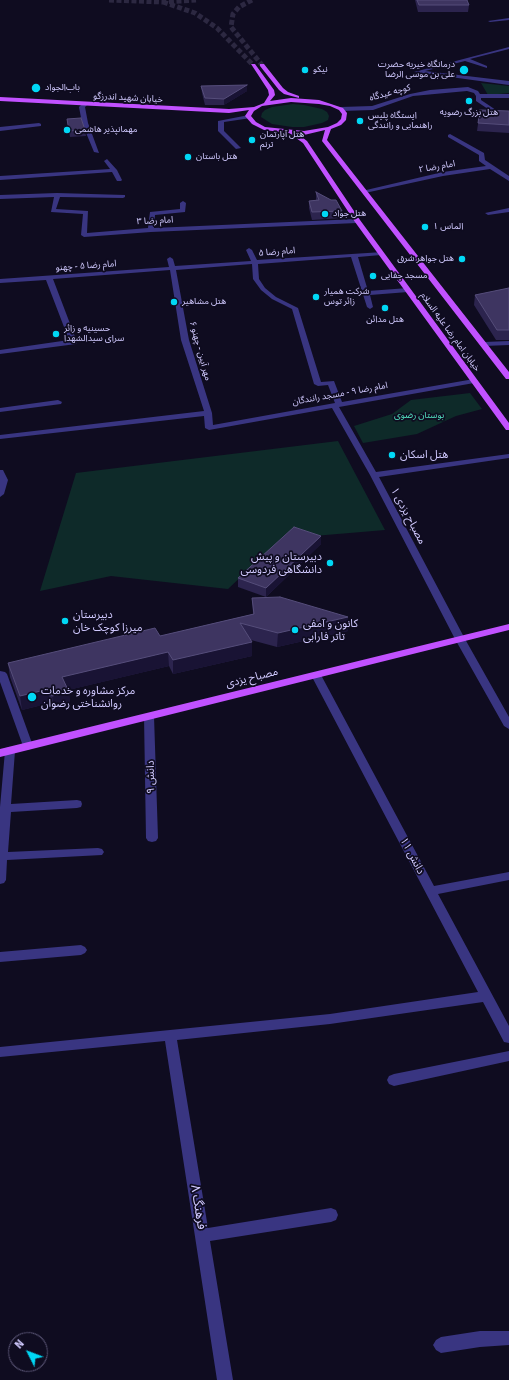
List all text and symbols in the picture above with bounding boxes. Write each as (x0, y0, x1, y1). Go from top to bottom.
place label: درمانگاه خیریه حضرت علی بن موسی الرضا (378, 60, 455, 81)
marker: درمانگاه خیریه حضرت علی بن موسی الرضا (458, 64, 470, 76)
marker: نیکو (300, 65, 310, 75)
place label: نیکو (313, 65, 328, 75)
marker: باب‌الجواد (30, 82, 42, 94)
street label: کوچه عیدگاه (368, 82, 412, 104)
place label: باب‌الجواد (45, 83, 80, 93)
street label: خیابان شهید اندرزگو (93, 91, 163, 105)
marker: هتل بزرگ رضویه (464, 96, 474, 106)
place label: هتل بزرگ رضویه (440, 108, 498, 118)
place label: ایستگاه پلیس راهنمایی و رانندگی (368, 111, 432, 132)
marker: ایستگاه پلیس راهنمایی و رانندگی (355, 116, 365, 126)
marker: مهمانپذیر هاشمی (62, 125, 72, 135)
place label: مهمانپذیر هاشمی (75, 125, 138, 135)
place label: هتل آپارتمان ترنم (260, 130, 304, 151)
marker: هتل آپارتمان ترنم (247, 135, 257, 145)
marker: هتل باستان (183, 152, 193, 162)
place label: هتل باستان (196, 152, 237, 162)
street label: امام رضا ۲ (418, 158, 456, 176)
marker: هتل جواد (320, 209, 330, 219)
place label: هتل جواد (333, 209, 366, 219)
street label: امام رضا ۳ (136, 215, 174, 227)
marker: الماس ۱ (420, 222, 430, 232)
place label: الماس ۱ (433, 222, 463, 232)
street label: امام رضا ۵ (258, 245, 296, 259)
place label: هتل جواهر شرق (397, 254, 454, 264)
marker: هتل جواهر شرق (457, 254, 467, 264)
street label: امام رضا ۵ - چهنو (55, 258, 117, 274)
marker: مسجد جفایی (368, 271, 378, 281)
place label: مسجد جفایی (381, 271, 428, 281)
place label: شرکت همیار زائر توس (324, 287, 369, 308)
street label: خیابان امام رضا علیه السلام (418, 290, 482, 374)
marker: شرکت همیار زائر توس (311, 292, 321, 302)
marker: هتل مشاهیر (169, 297, 179, 307)
place label: هتل مشاهیر (182, 297, 226, 307)
marker: هتل مدائن (380, 303, 390, 313)
place label: هتل مدائن (366, 315, 404, 325)
street label: مهر آیین - چهنو ۶ (187, 320, 213, 382)
place label: حسینیه و زائر سرای سیدالشهدا (64, 324, 124, 345)
marker: حسینیه و زائر سرای سیدالشهدا (51, 329, 61, 339)
street label: امام رضا ۹ - مسجد رانندگان (291, 380, 389, 408)
park label: بوستان رضوی (394, 411, 444, 421)
place label: هتل اسکان (400, 448, 448, 462)
marker: هتل اسکان (387, 450, 397, 460)
street label: مصباح یزدی ۱ (388, 485, 428, 547)
place label: دبیرستان و پیش دانشگاهی فردوسی (240, 550, 322, 576)
marker: دبیرستان و پیش دانشگاهی فردوسی (325, 558, 335, 568)
place label: دبیرستان میرزا کوچک خان (73, 608, 143, 634)
marker: دبیرستان میرزا کوچک خان (60, 616, 70, 626)
place label: کانون و آمفی تاتر فارابی (303, 617, 358, 643)
marker: کانون و آمفی تاتر فارابی (290, 625, 300, 635)
street label: مصباح یزدی (224, 665, 280, 691)
place label: مرکز مشاوره و خدمات روانشناختی رضوان (41, 684, 135, 710)
marker: مرکز مشاوره و خدمات روانشناختی رضوان (26, 691, 38, 703)
street label: دانش ۹ (144, 760, 158, 794)
street label: دانش ۱۱ (397, 835, 427, 877)
street label: فرهنگ ۸ (187, 1183, 209, 1231)
north arrow (8, 1332, 48, 1372)
text: N (12, 1337, 27, 1351)

